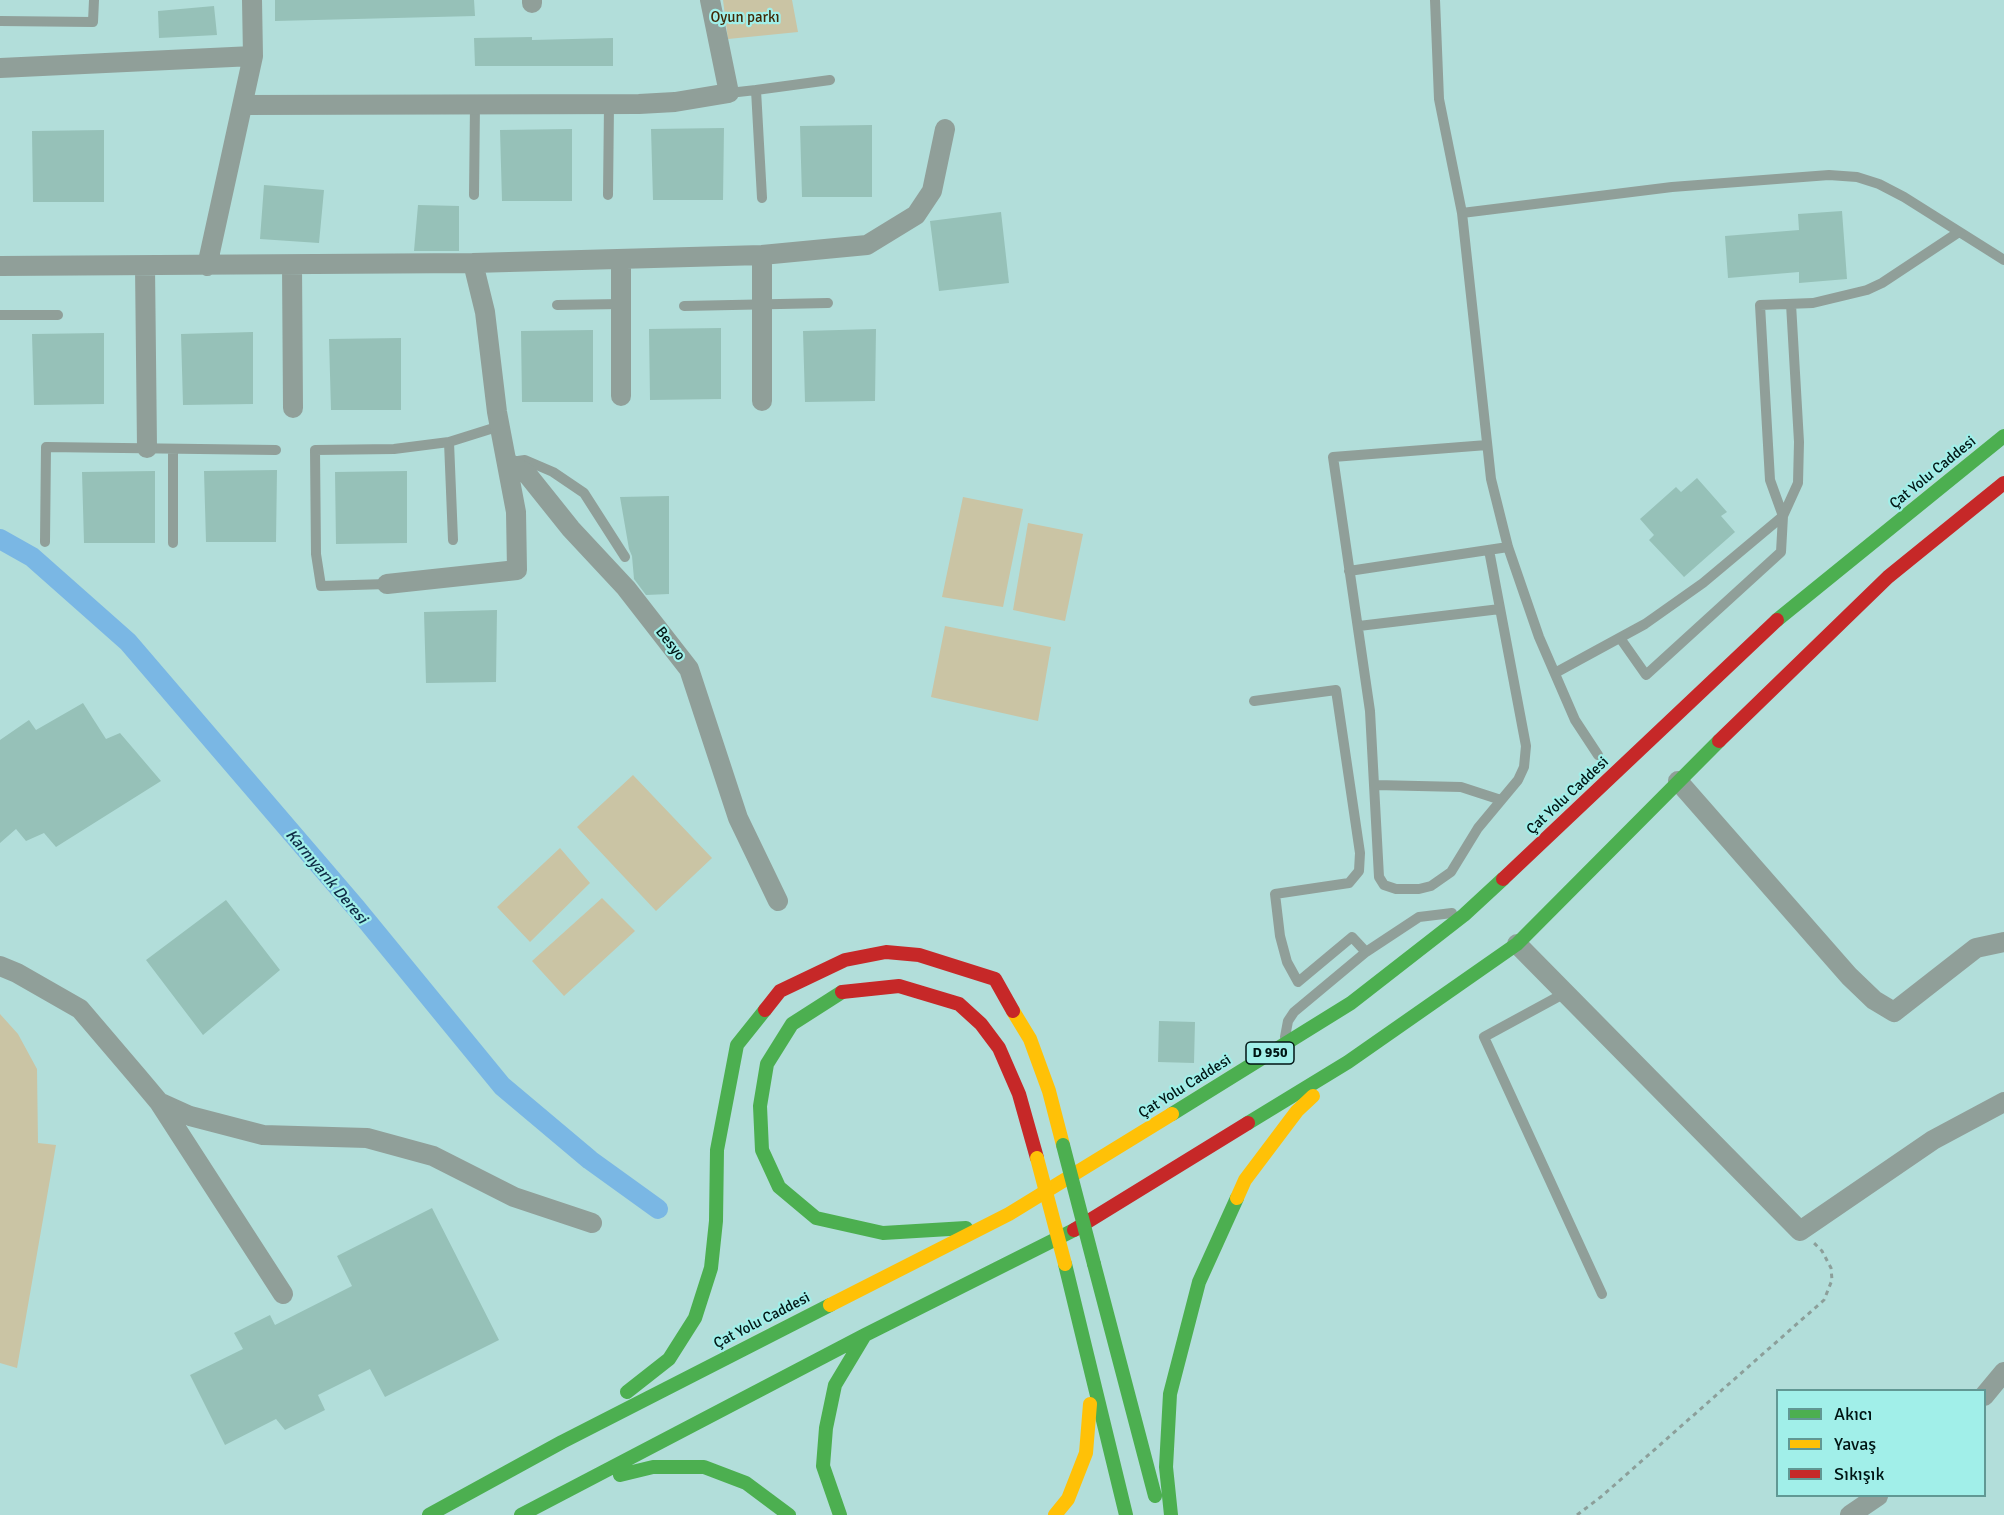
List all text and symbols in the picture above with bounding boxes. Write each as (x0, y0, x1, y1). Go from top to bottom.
park label: Oyun parkı (710, 9, 780, 27)
street label: Çat Yolu Caddesi (1886, 433, 1980, 513)
street label: Besyo (651, 624, 689, 664)
street label: Çat Yolu Caddesi (1523, 753, 1613, 839)
water label: Karnıyarık Deresi (281, 826, 371, 928)
road number: D 950 (1246, 1042, 1294, 1064)
street label: Çat Yolu Caddesi (1135, 1051, 1235, 1123)
street label: Çat Yolu Caddesi (711, 1289, 813, 1353)
legend (1776, 1389, 1986, 1497)
text: Akıcı (1834, 1403, 1872, 1425)
text: Yavaş (1834, 1433, 1876, 1455)
text: Sıkışık (1834, 1463, 1884, 1485)

